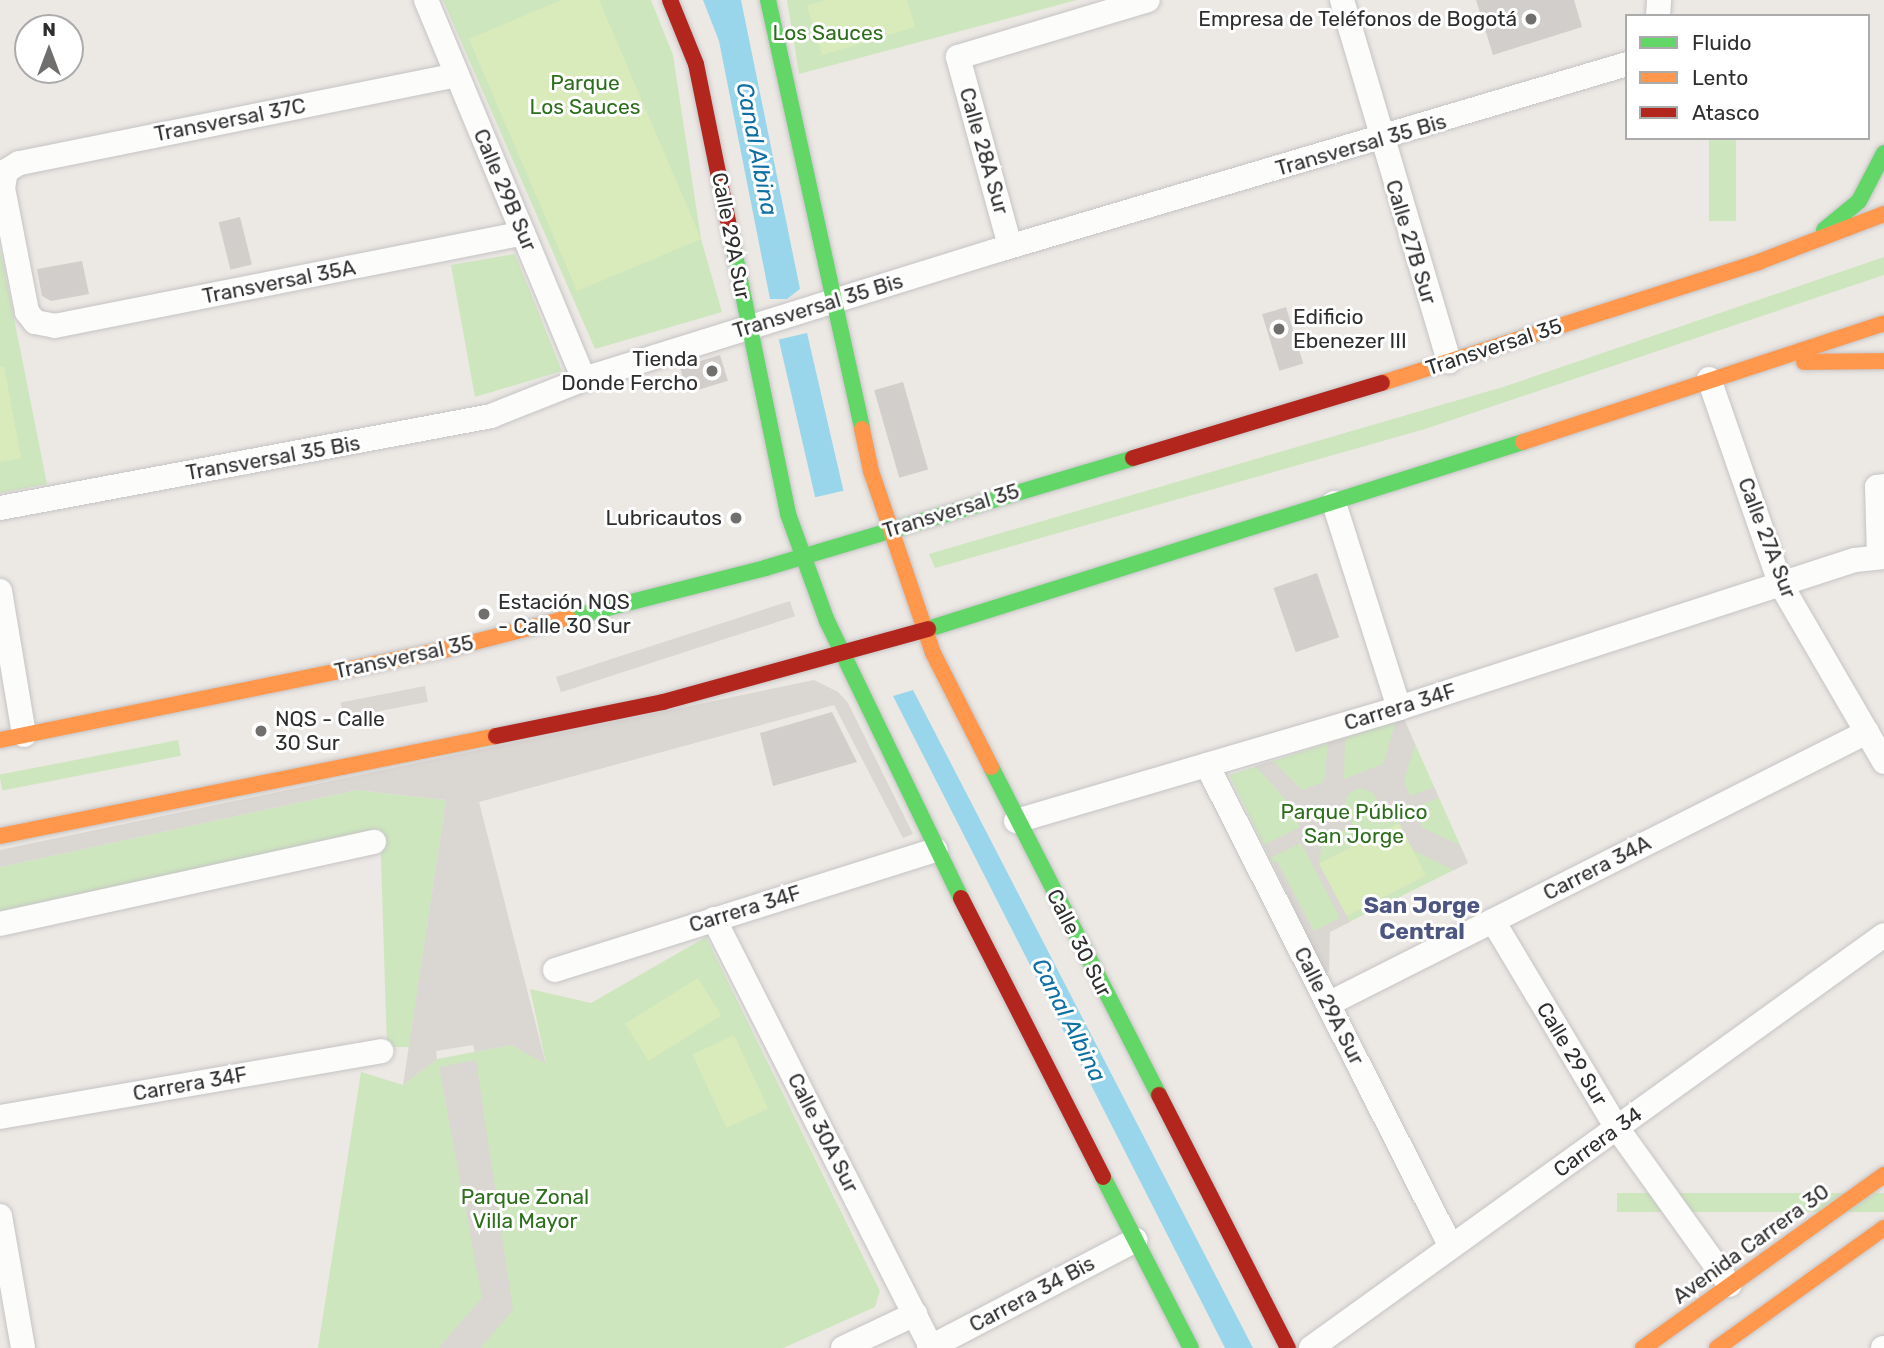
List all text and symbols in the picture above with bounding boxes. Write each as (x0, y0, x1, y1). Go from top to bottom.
place label: Empresa de Teléfonos de Bogotá (1198, 6, 1517, 32)
marker: Empresa de Teléfonos de Bogotá (1523, 11, 1539, 27)
north arrow (14, 14, 84, 84)
legend (1625, 14, 1870, 140)
text: N (42, 18, 56, 41)
park label: Los Sauces (773, 20, 883, 46)
text: Fluido (1692, 30, 1752, 55)
text: Lento (1692, 65, 1748, 90)
park label: Parque Los Sauces (530, 70, 640, 120)
water label: Canal Albina (731, 80, 783, 218)
street label: Calle 28A Sur (954, 84, 1014, 218)
street label: Transversal 37C (152, 93, 308, 147)
text: Atasco (1692, 100, 1760, 125)
street label: Transversal 35 Bis (1273, 109, 1449, 181)
street label: Calle 29B Sur (468, 125, 542, 255)
street label: Calle 29A Sur (706, 170, 756, 302)
street label: Calle 27B Sur (1380, 177, 1442, 307)
street label: Transversal 35A (200, 255, 358, 309)
street label: Transversal 35 Bis (730, 268, 906, 344)
place label: Edificio Ebenezer III (1293, 304, 1407, 354)
street label: Transversal 35 (1423, 313, 1565, 381)
marker: Edificio Ebenezer III (1271, 321, 1287, 337)
place label: Tienda Donde Fercho (561, 346, 698, 396)
marker: Tienda Donde Fercho (704, 363, 720, 379)
street label: Transversal 35 Bis (184, 430, 362, 486)
street label: Calle 27A Sur (1732, 474, 1802, 602)
street label: Transversal 35 (880, 478, 1022, 544)
place label: Lubricautos (606, 505, 722, 531)
marker: Lubricautos (728, 510, 744, 526)
place label: Estación NQS - Calle 30 Sur (498, 589, 631, 639)
marker: Estación NQS - Calle 30 Sur (476, 606, 492, 622)
street label: Transversal 35 (332, 630, 476, 684)
street label: Carrera 34F (1341, 678, 1459, 736)
place label: NQS - Calle 30 Sur (275, 706, 385, 756)
marker: NQS - Calle 30 Sur (253, 723, 269, 739)
park label: Parque Público San Jorge (1280, 799, 1428, 849)
street label: Carrera 34A (1539, 830, 1655, 906)
street label: Carrera 34F (686, 880, 804, 938)
street label: Calle 30 Sur (1041, 885, 1117, 1001)
district label: San Jorge Central (1364, 891, 1480, 945)
street label: Calle 29A Sur (1288, 943, 1370, 1069)
water label: Canal Albina (1026, 953, 1112, 1087)
street label: Calle 29 Sur (1531, 998, 1613, 1110)
street label: Carrera 34F (131, 1062, 249, 1106)
street label: Calle 30A Sur (782, 1069, 864, 1197)
street label: Carrera 34 (1549, 1101, 1647, 1183)
street label: Avenida Carrera 30 (1668, 1179, 1834, 1309)
park label: Parque Zonal Villa Mayor (461, 1184, 589, 1234)
street label: Carrera 34 Bis (965, 1250, 1099, 1338)

